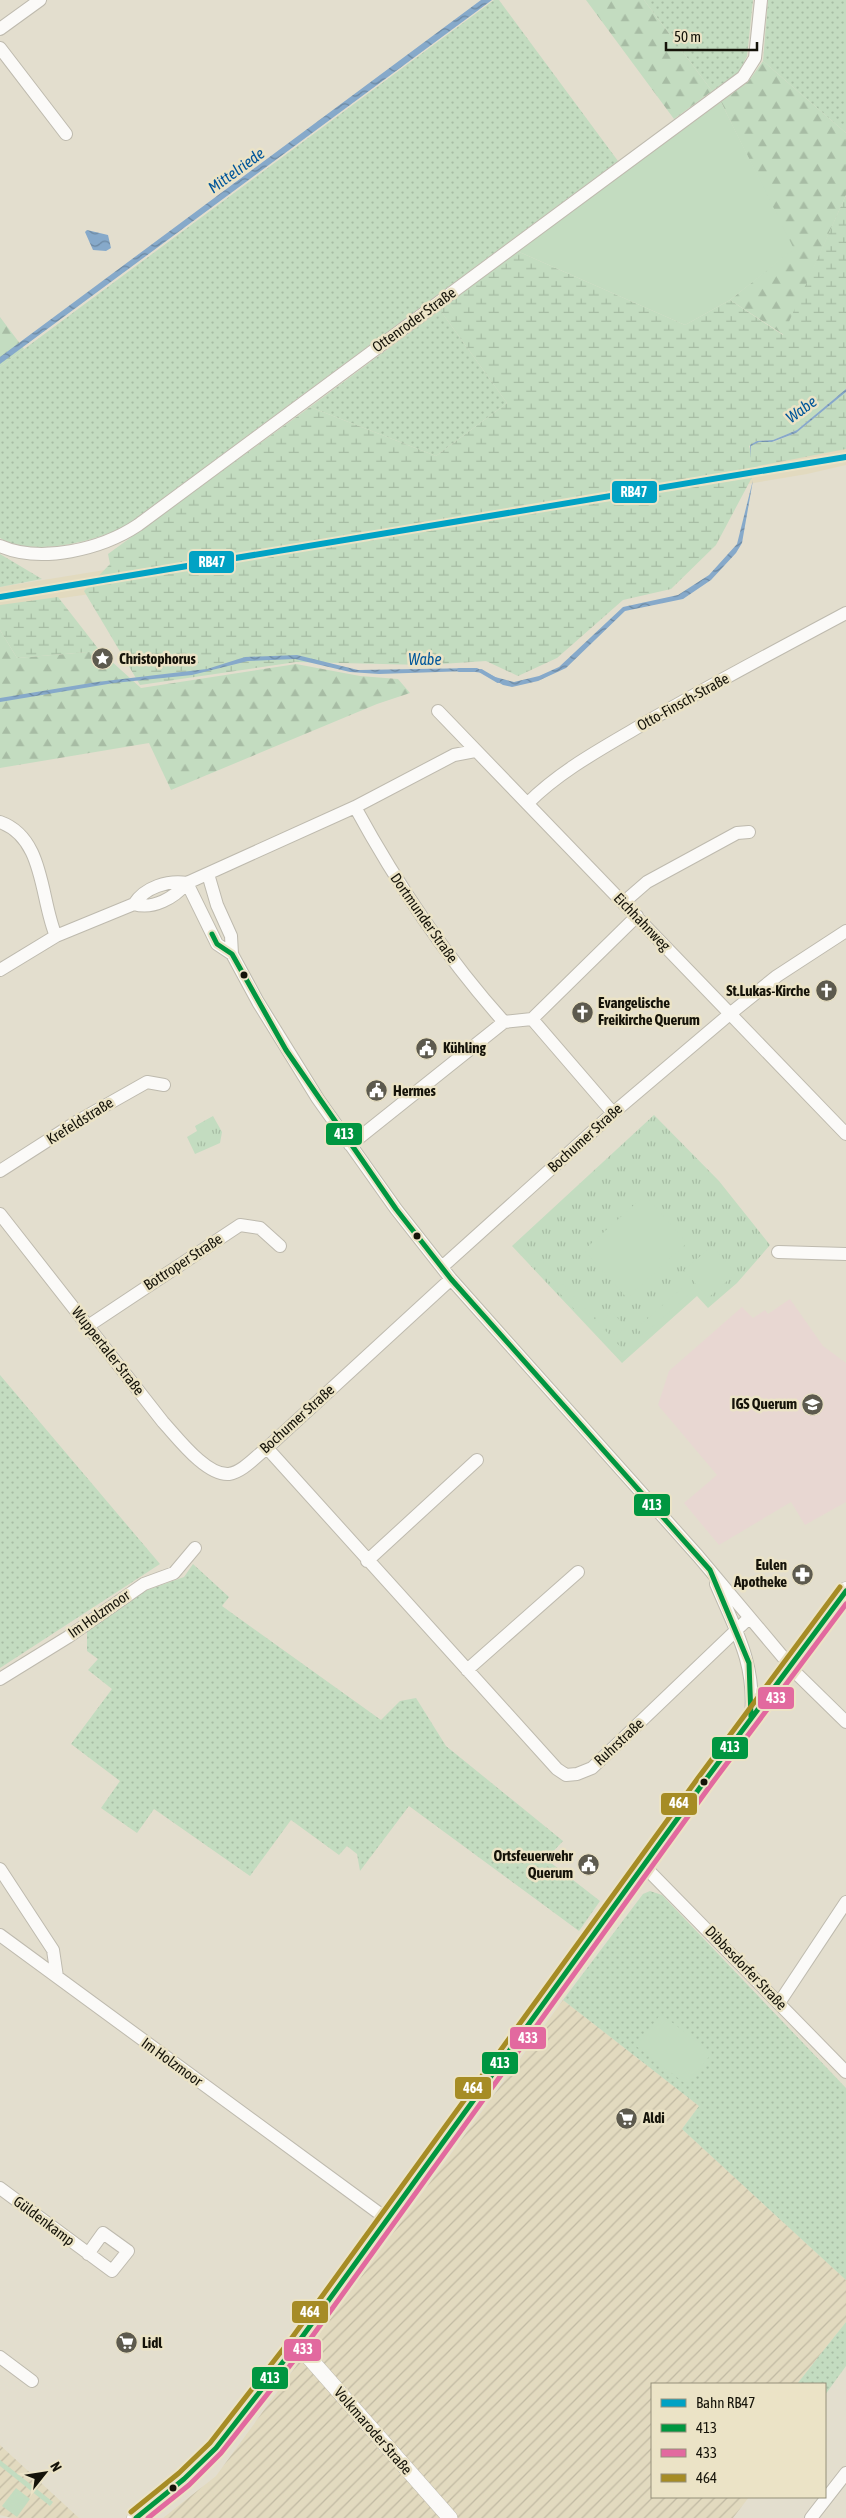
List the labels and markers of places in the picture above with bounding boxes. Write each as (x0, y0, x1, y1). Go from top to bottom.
place icon: Christophorus (91, 647, 115, 671)
place label: Christophorus (119, 650, 197, 667)
unlabelled marker (239, 970, 249, 980)
church icon: St.Lukas-Kirche (814, 979, 838, 1003)
place label: St.Lukas-Kirche (726, 982, 810, 999)
place label: Evangelische Freikirche Querum (598, 994, 700, 1028)
church icon: Evangelische Freikirche Querum (570, 1000, 594, 1024)
public building icon: Kühling (415, 1036, 439, 1060)
place label: Kühling (443, 1039, 486, 1056)
public building icon: Hermes (365, 1079, 389, 1103)
place label: Hermes (393, 1082, 437, 1099)
unlabelled marker (412, 1231, 422, 1241)
school or university icon: IGS Querum (801, 1392, 825, 1416)
place label: IGS Querum (732, 1395, 797, 1412)
place label: Eulen Apotheke (733, 1556, 787, 1590)
pharmacy icon: Eulen Apotheke (791, 1562, 815, 1586)
unlabelled marker (699, 1777, 709, 1787)
place label: Ortsfeuerwehr Querum (494, 1847, 574, 1881)
public building icon: Ortsfeuerwehr Querum (577, 1853, 601, 1877)
supermarket icon: Aldi (615, 2106, 639, 2130)
place label: Aldi (642, 2109, 665, 2126)
supermarket icon: Lidl (114, 2331, 138, 2355)
place label: Lidl (142, 2334, 163, 2351)
unlabelled marker (168, 2483, 178, 2493)

